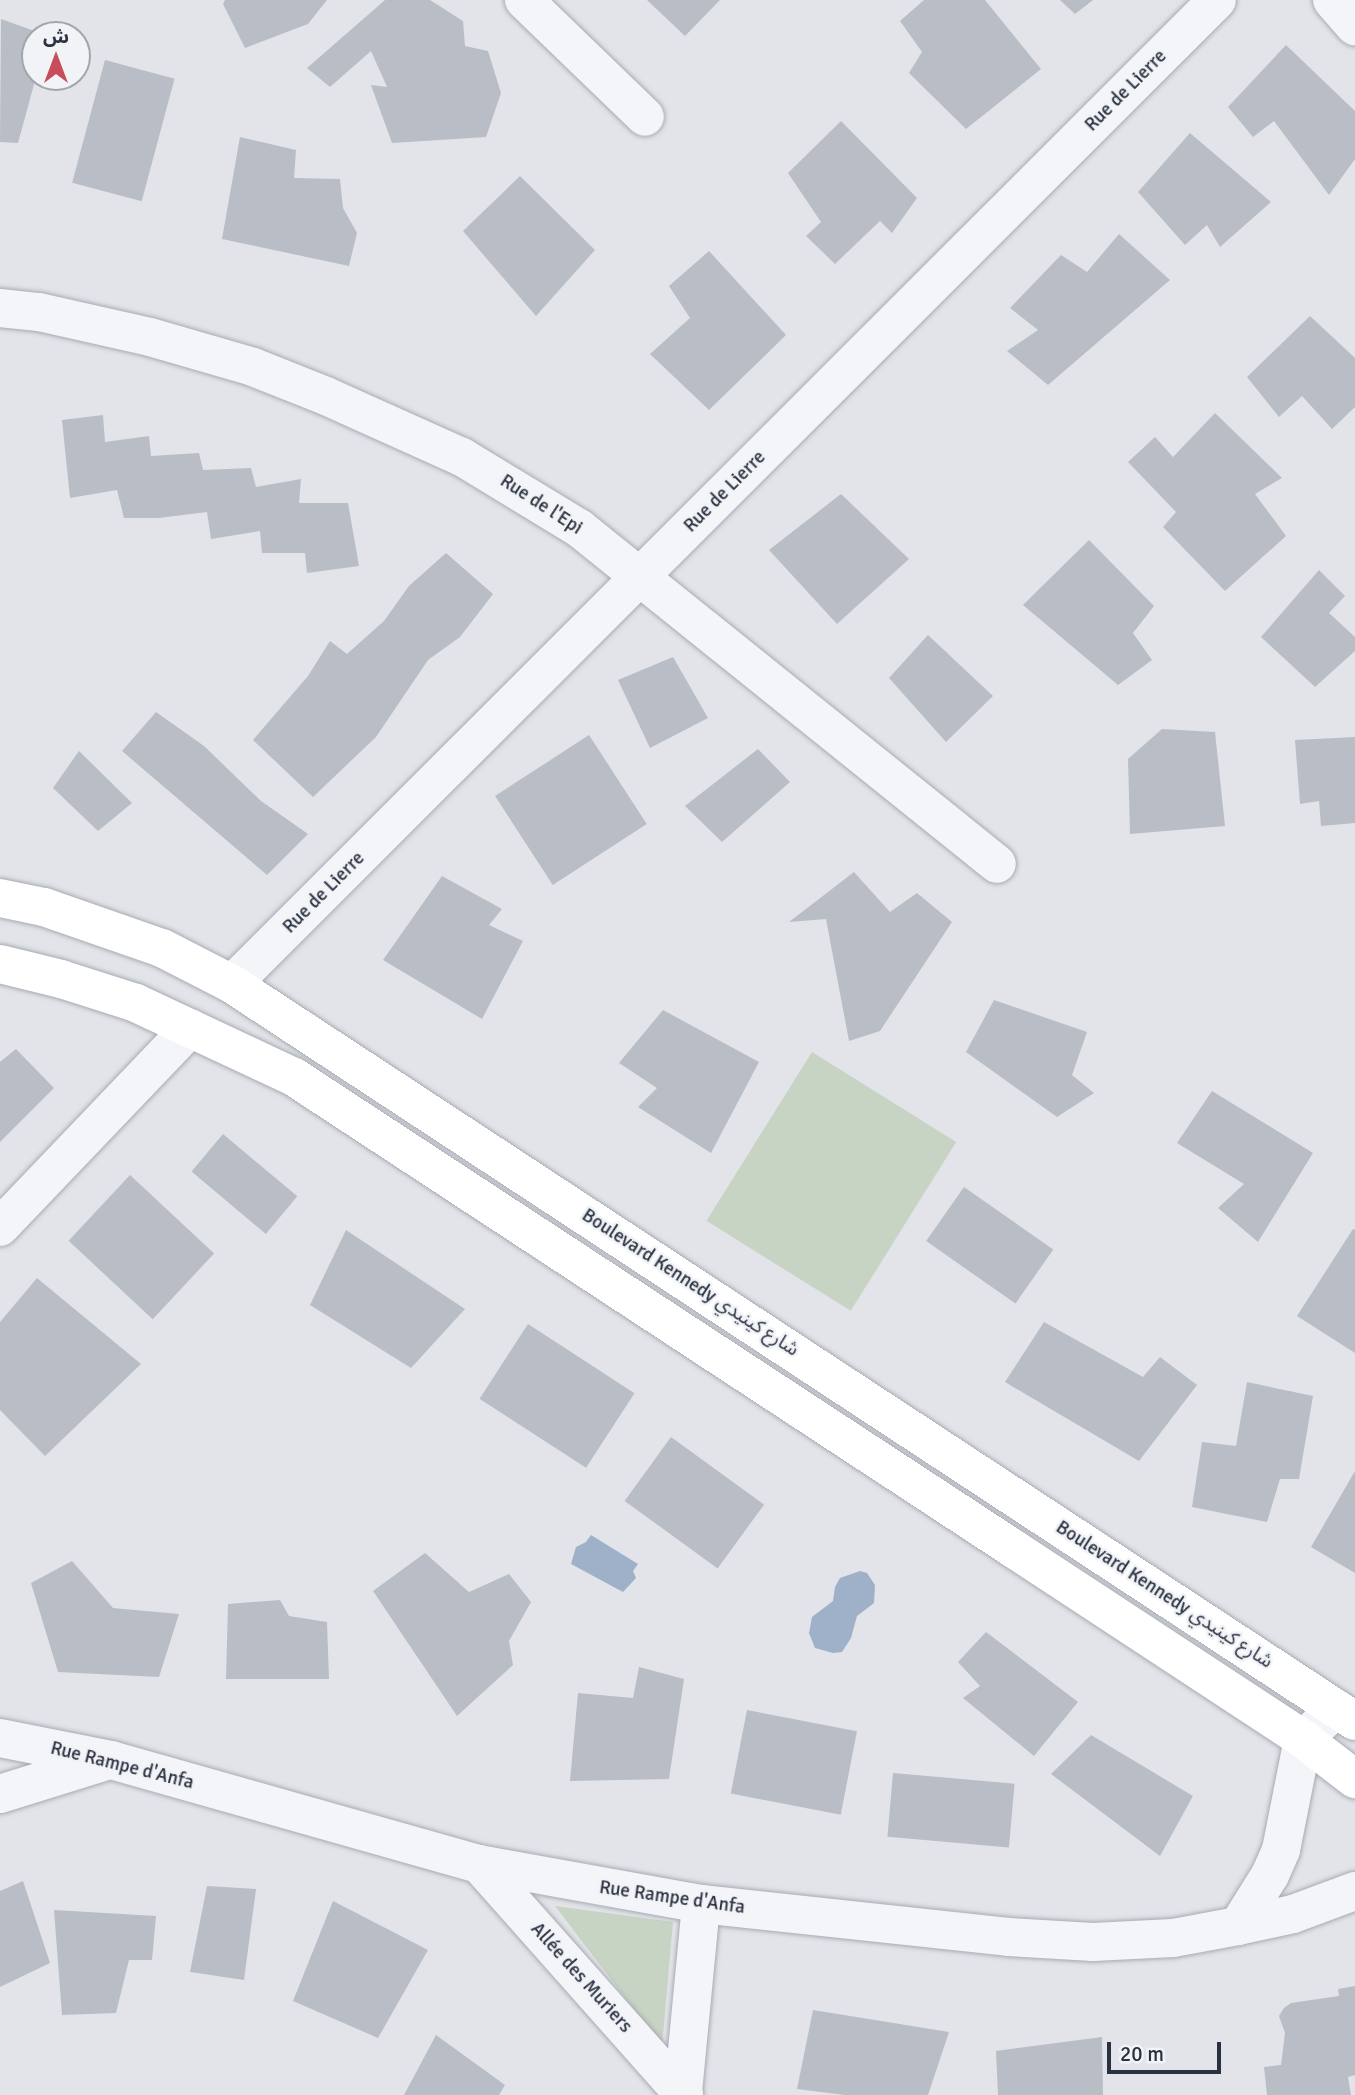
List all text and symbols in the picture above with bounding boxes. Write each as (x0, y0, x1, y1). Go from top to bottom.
north arrow (21, 21, 91, 91)
text: ش (43, 25, 69, 49)
street label: Rue de Lierre (1080, 45, 1172, 137)
street label: Rue de Lierre (679, 446, 771, 538)
street label: Rue de l'Epi (496, 470, 586, 540)
street label: Rue de Lierre (278, 847, 370, 939)
street label: Boulevard Kennedy شارع كينيدي (577, 1204, 803, 1362)
street label: Boulevard Kennedy شارع كينيدي (1051, 1516, 1277, 1674)
street label: Rue Rampe d'Anfa (48, 1737, 196, 1795)
street label: Rue Rampe d'Anfa (598, 1876, 746, 1920)
street label: Allée des Muriers (526, 1918, 636, 2038)
scale bar (1110, 2028, 1224, 2072)
text: 20 m (1120, 2041, 1164, 2067)

